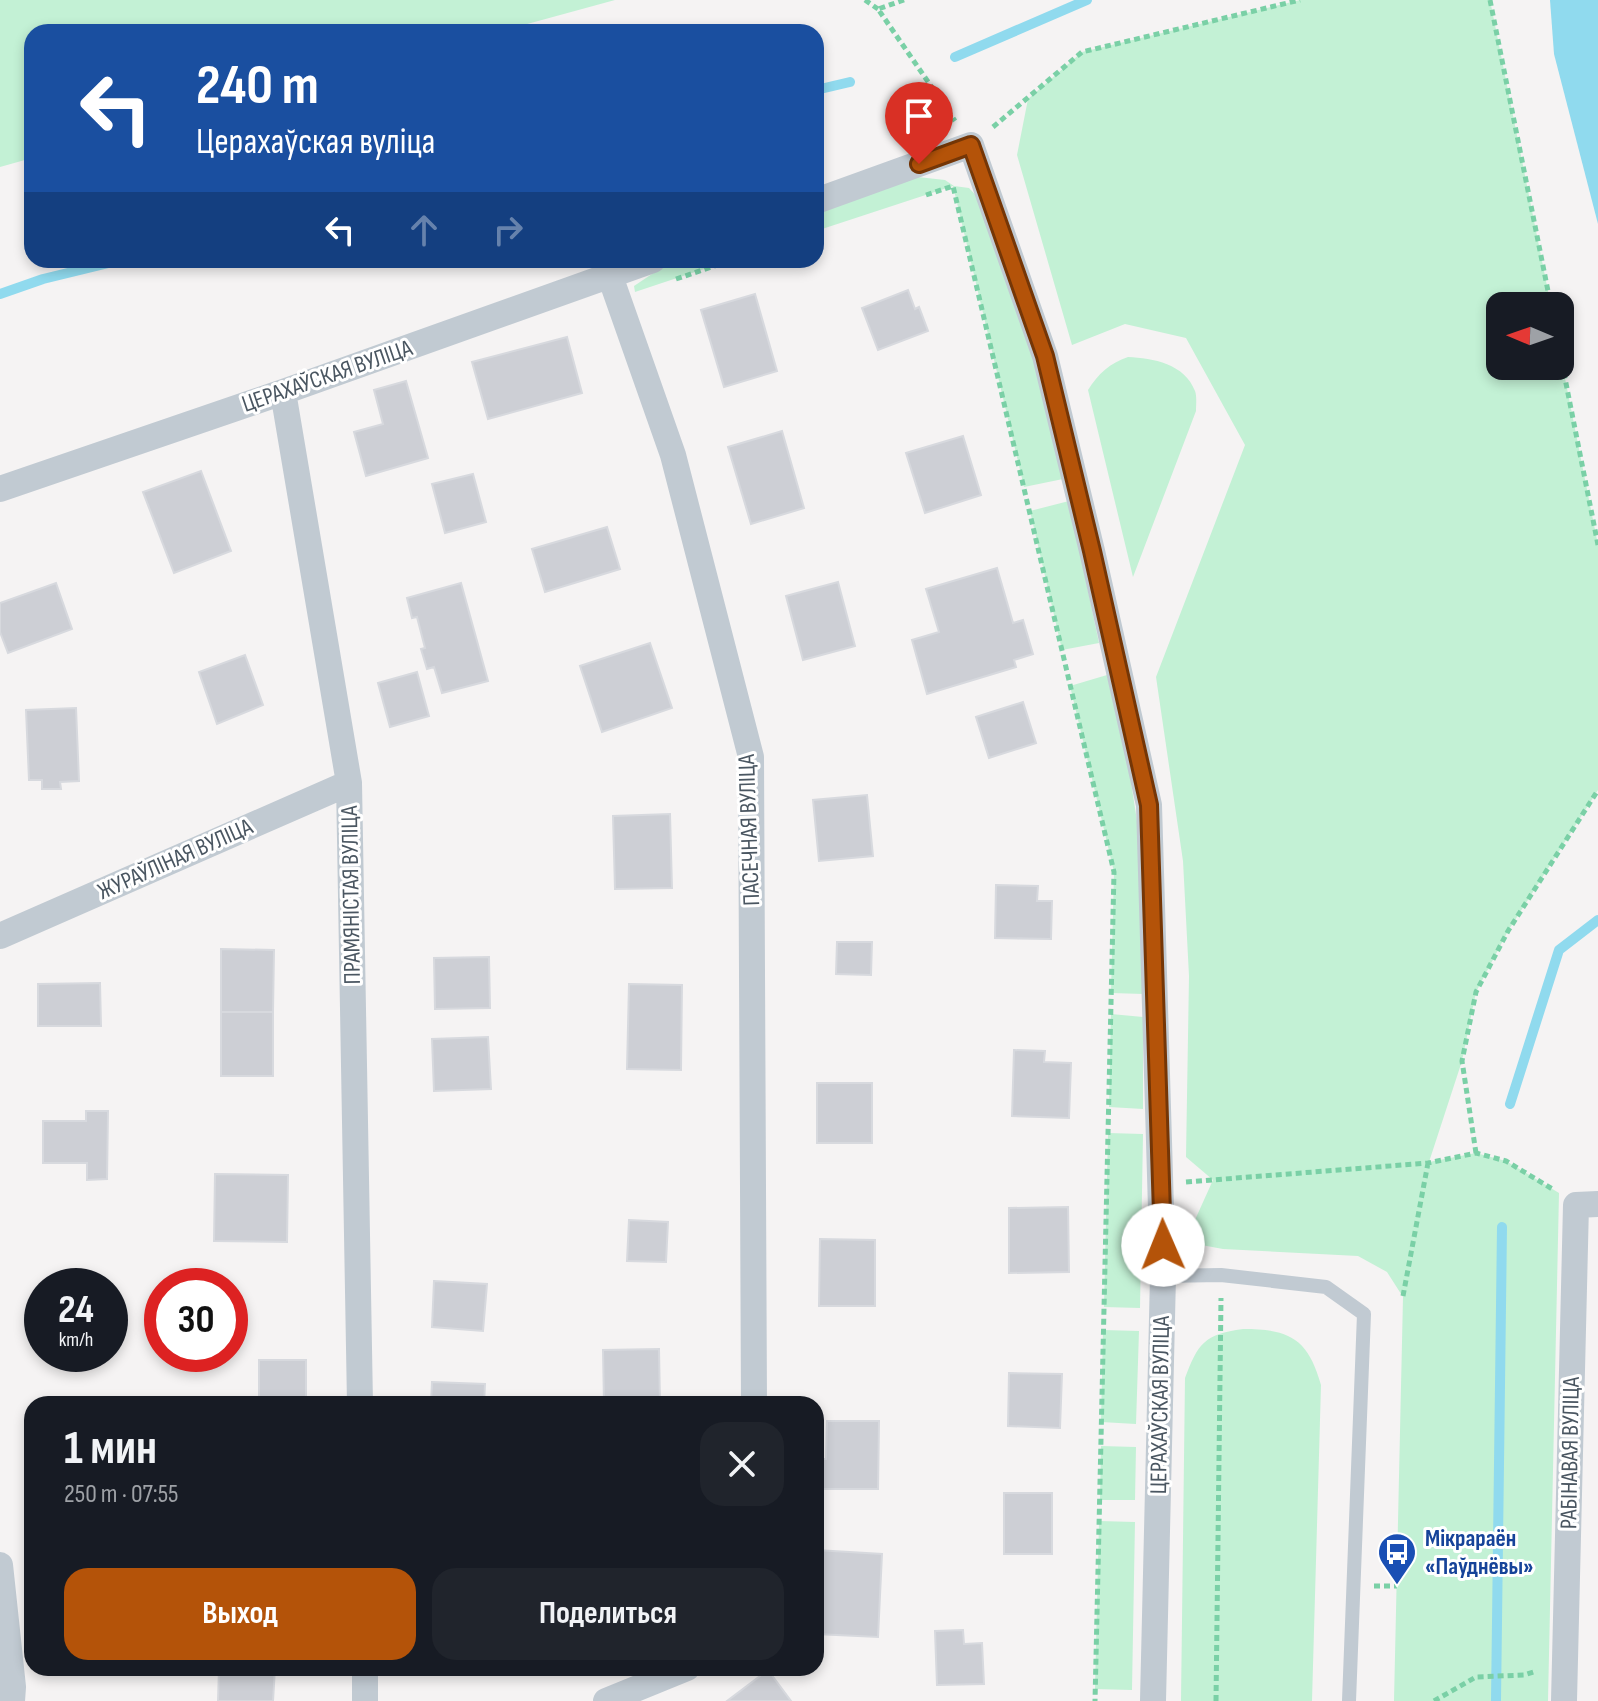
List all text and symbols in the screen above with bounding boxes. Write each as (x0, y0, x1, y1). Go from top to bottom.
text: 240 m (196, 53, 319, 120)
icon: left (64, 56, 168, 160)
pin (885, 82, 953, 164)
icon: arrive (897, 94, 941, 138)
text: Церахаўская вуліца (196, 121, 435, 164)
icon: left (318, 208, 362, 252)
icon: ahead (402, 208, 446, 252)
icon: right (486, 208, 530, 252)
north arrow (1486, 292, 1574, 380)
map controls (1486, 292, 1574, 380)
street label: ЦЕРАХАЎСКАЯ ВУЛІЦА (238, 333, 417, 419)
street label: ПАСЕЧНАЯ ВУЛІЦА (732, 753, 766, 906)
street label: ПРАМЯНІСТАЯ ВУЛІЦА (335, 805, 367, 985)
street label: ЖУРАЎЛІНАЯ ВУЛІЦА (93, 812, 258, 906)
position arrow (1121, 1203, 1205, 1287)
speed limit sign: 30 (144, 1268, 248, 1372)
text: 24 (58, 1286, 94, 1334)
street label: ЦЕРАХАЎСКАЯ ВУЛІЦА (1144, 1315, 1176, 1494)
text: km/h (59, 1328, 93, 1352)
street label: РАБІНАВАЯ ВУЛІЦА (1554, 1376, 1586, 1529)
text: 1 мин (64, 1420, 157, 1477)
button: close (700, 1422, 784, 1506)
text: 250 m · 07:55 (64, 1479, 179, 1510)
place label: Мікрараён «Паўднёвы» (1425, 1524, 1534, 1581)
bus stop icon: Мікрараён «Паўднёвы» (1376, 1531, 1418, 1586)
button: Выход (64, 1568, 416, 1660)
button: Поделиться (432, 1568, 784, 1660)

